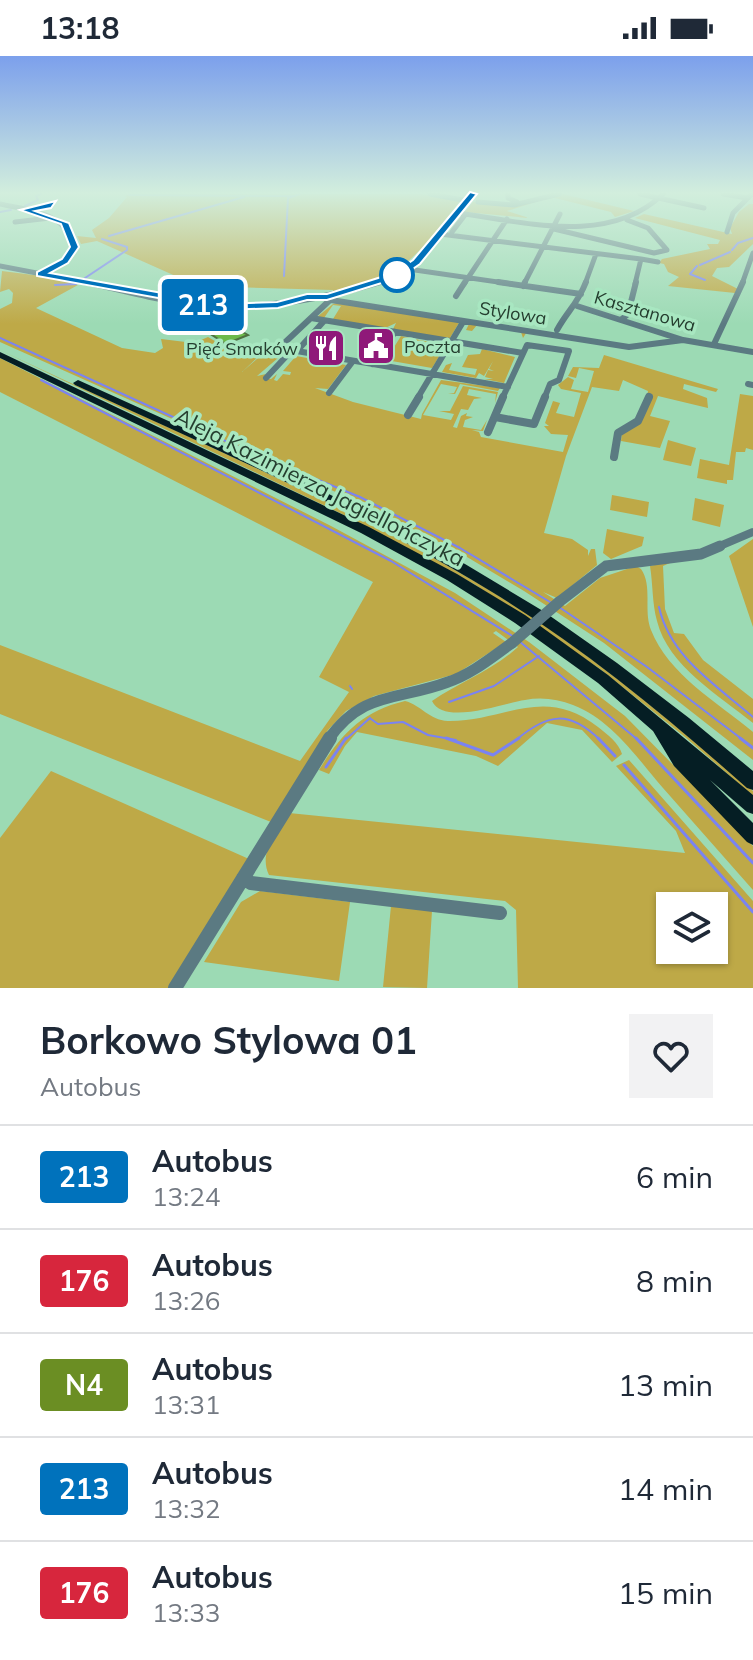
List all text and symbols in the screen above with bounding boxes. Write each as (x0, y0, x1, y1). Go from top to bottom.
text: 13:18 (40, 9, 119, 47)
unlabelled marker (380, 258, 414, 292)
line badge: 213 (157, 279, 249, 331)
street label: Kasztanowa (592, 286, 698, 336)
text: 213 (178, 287, 228, 322)
street label: Stylowa (478, 296, 548, 330)
public building icon: Poczta (355, 325, 397, 367)
restaurant icon: Pięć Smaków (305, 327, 347, 369)
place label: Poczta (404, 335, 461, 358)
place label: Pięć Smaków (186, 337, 298, 360)
street label: Aleja Kazimierza Jagiellończyka (171, 402, 469, 572)
map controls (656, 892, 728, 964)
button: layers (656, 892, 728, 964)
button: heart (629, 1014, 713, 1098)
text: Borkowo Stylowa 01 (40, 1016, 417, 1064)
text: Autobus (40, 1070, 141, 1103)
text: Autobus (152, 1142, 273, 1180)
text: 6 min (636, 1158, 713, 1196)
text: 213 (59, 1159, 109, 1194)
text: 13:24 (152, 1180, 220, 1213)
text: Autobus (152, 1246, 273, 1284)
text: 8 min (636, 1262, 713, 1300)
text: 176 (59, 1263, 109, 1298)
text: 13:26 (152, 1284, 220, 1317)
text: Autobus (152, 1350, 273, 1388)
text: 13 min (618, 1366, 713, 1404)
text: N4 (65, 1367, 103, 1402)
text: 13:31 (152, 1388, 220, 1421)
text: Autobus (152, 1454, 273, 1492)
text: 14 min (618, 1470, 713, 1508)
text: 213 (59, 1471, 109, 1506)
text: 13:32 (152, 1492, 220, 1525)
text: Autobus (152, 1558, 273, 1596)
text: 15 min (618, 1574, 713, 1612)
text: 176 (59, 1575, 109, 1610)
text: 13:33 (152, 1596, 220, 1629)

